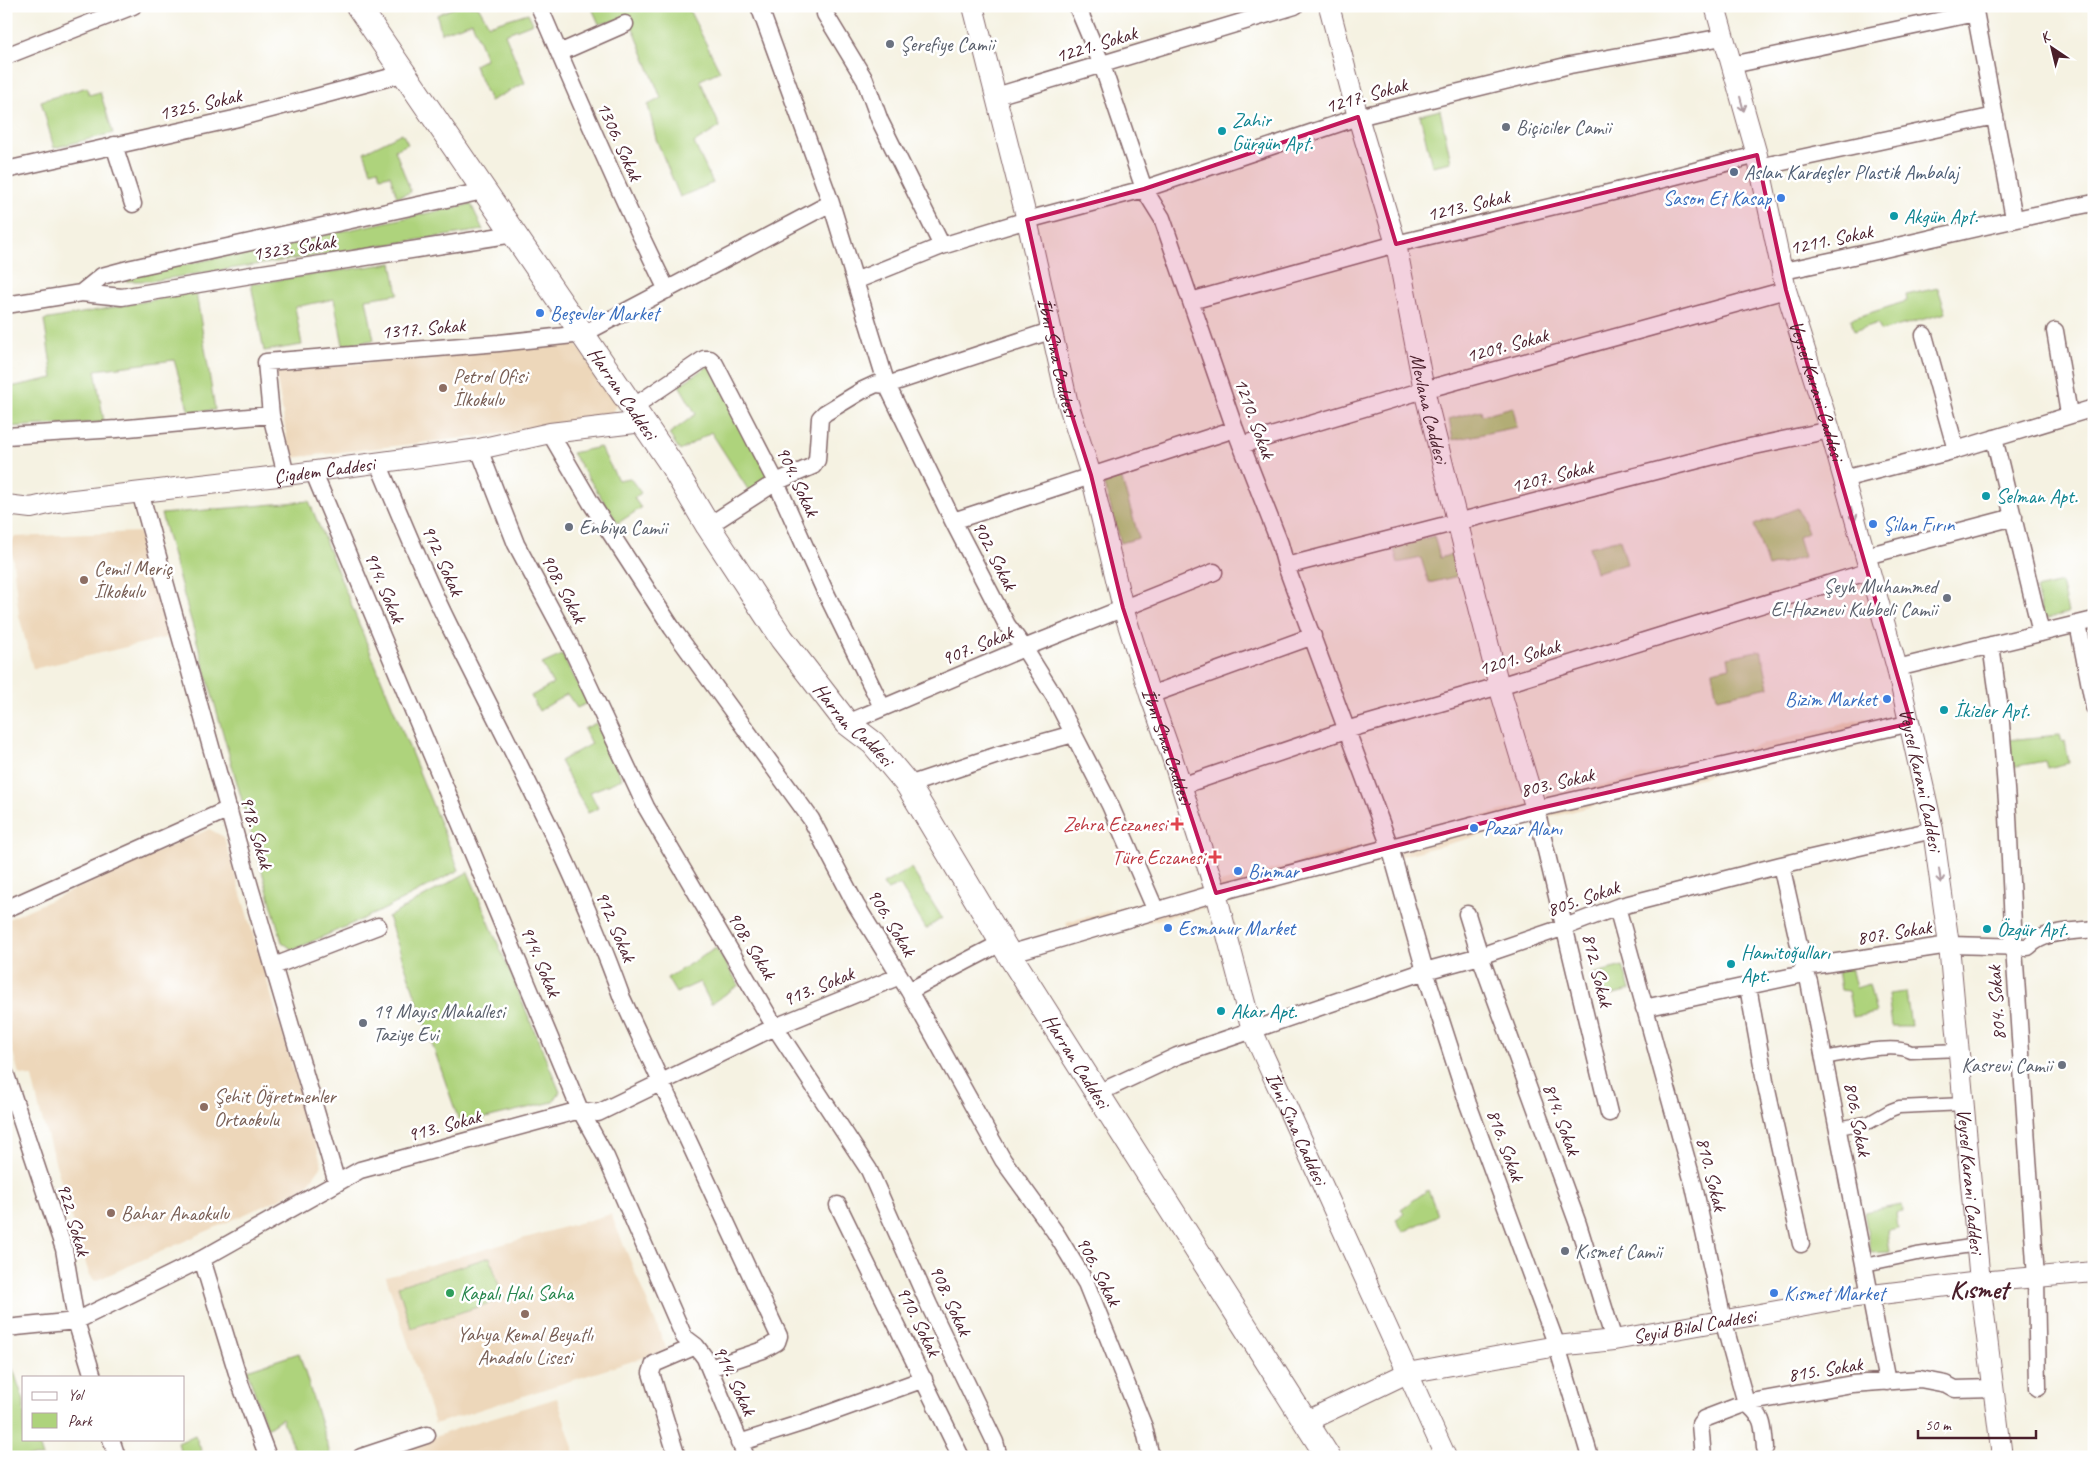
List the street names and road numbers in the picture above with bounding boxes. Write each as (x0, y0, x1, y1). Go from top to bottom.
street label: 1221. Sokak (1052, 20, 1142, 69)
street label: 1217. Sokak (1322, 71, 1412, 119)
street label: 1325. Sokak (156, 82, 246, 126)
street label: 1306. Sokak (591, 98, 649, 186)
street label: 1213. Sokak (1424, 183, 1514, 227)
street label: 1211. Sokak (1787, 218, 1876, 260)
street label: 1323. Sokak (251, 228, 339, 266)
street label: İbni Sina Caddesi (1032, 295, 1084, 422)
street label: 1317. Sokak (380, 312, 468, 345)
street label: Veysel Karani Caddesi (1783, 317, 1851, 466)
street label: 1209. Sokak (1463, 322, 1553, 368)
street label: Harran Caddesi (582, 342, 664, 446)
street label: Mevlana Caddesi (1404, 351, 1455, 468)
street label: 1210. Sokak (1228, 374, 1281, 464)
street label: 904. Sokak (770, 442, 825, 522)
street label: Çigdem Caddesi (273, 451, 378, 489)
street label: 1207. Sokak (1508, 454, 1598, 499)
street label: 902. Sokak (966, 516, 1023, 596)
street label: 912. Sokak (416, 521, 470, 601)
street label: 914. Sokak (358, 548, 411, 628)
street label: 908. Sokak (535, 549, 593, 629)
street label: 907. Sokak (938, 619, 1018, 671)
street label: 1201. Sokak (1475, 633, 1565, 682)
street label: Harran Caddesi (808, 678, 901, 773)
street label: İbni Sina Caddesi (1136, 685, 1199, 810)
street label: Veysel Karani Caddesi (1893, 706, 1948, 855)
street label: 803. Sokak (1518, 761, 1598, 803)
street label: 918. Sokak (234, 793, 279, 873)
street label: 805. Sokak (1544, 874, 1624, 923)
street label: 906. Sokak (862, 884, 922, 962)
street label: 912. Sokak (589, 887, 642, 967)
street label: 908. Sokak (722, 907, 782, 985)
street label: 807. Sokak (1855, 914, 1935, 951)
street label: 914. Sokak (514, 922, 567, 1002)
street label: 812. Sokak (1576, 931, 1619, 1011)
street label: 913. Sokak (779, 960, 859, 1012)
street label: 804. Sokak (1981, 963, 2012, 1041)
street label: Harran Caddesi (1037, 1009, 1117, 1115)
street label: İbni Sina Caddesi (1260, 1068, 1334, 1191)
street label: 814. Sokak (1537, 1080, 1587, 1160)
street label: 806. Sokak (1838, 1080, 1877, 1160)
street label: 913. Sokak (405, 1103, 485, 1147)
street label: 816. Sokak (1481, 1106, 1531, 1186)
street label: Veysel Karani Caddesi (1951, 1108, 1990, 1257)
street label: 810. Sokak (1690, 1135, 1733, 1215)
street label: 922. Sokak (51, 1180, 96, 1260)
street label: 906. Sokak (1070, 1232, 1127, 1312)
street label: 908. Sokak (924, 1261, 978, 1341)
street label: 910. Sokak (891, 1282, 947, 1362)
street label: Seyid Bilal Caddesi (1631, 1303, 1760, 1349)
street label: 914. Sokak (707, 1341, 762, 1421)
street label: 815. Sokak (1786, 1351, 1866, 1388)

